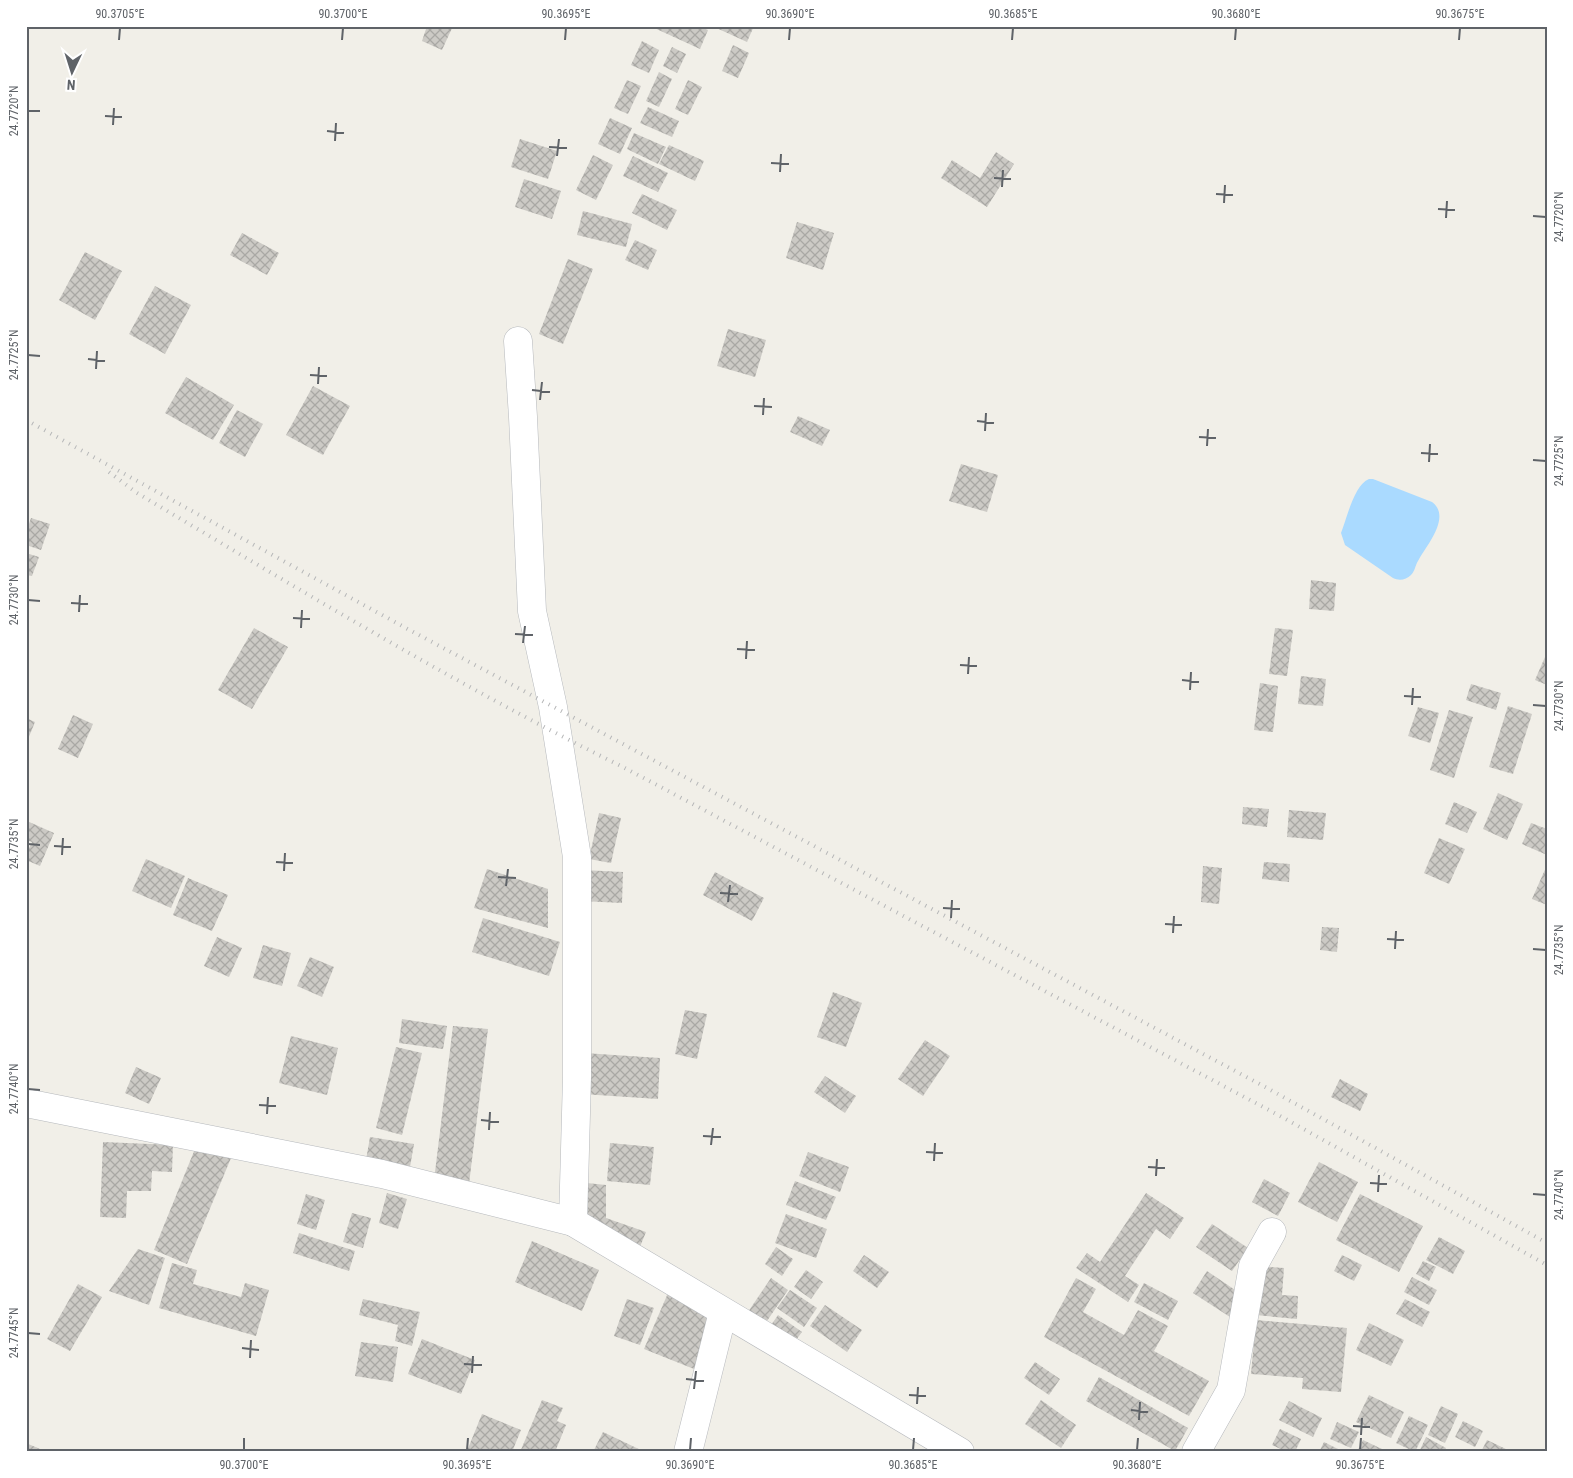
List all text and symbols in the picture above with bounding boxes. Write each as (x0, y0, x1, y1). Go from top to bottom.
text: 90.3705°E (95, 7, 145, 21)
text: 90.3700°E (318, 7, 368, 21)
text: 90.3695°E (541, 7, 591, 21)
text: 90.3690°E (765, 7, 815, 21)
text: 90.3685°E (988, 7, 1038, 21)
text: 90.3680°E (1211, 7, 1261, 21)
text: 90.3675°E (1435, 7, 1485, 21)
north arrow (48, 48, 98, 98)
text: N (66, 77, 76, 93)
text: 24.7720°N (7, 86, 21, 136)
text: 24.7720°N (1552, 192, 1566, 242)
text: 24.7725°N (7, 330, 21, 380)
text: 24.7725°N (1552, 436, 1566, 486)
text: 24.7730°N (7, 575, 21, 625)
text: 24.7730°N (1552, 681, 1566, 731)
text: 24.7735°N (7, 819, 21, 869)
text: 24.7735°N (1552, 925, 1566, 975)
text: 24.7740°N (7, 1064, 21, 1114)
text: 24.7740°N (1552, 1170, 1566, 1220)
text: 24.7745°N (7, 1308, 21, 1358)
text: 90.3700°E (219, 1458, 269, 1472)
text: 90.3695°E (442, 1458, 492, 1472)
text: 90.3690°E (665, 1458, 715, 1472)
text: 90.3685°E (888, 1458, 938, 1472)
text: 90.3680°E (1112, 1458, 1162, 1472)
text: 90.3675°E (1335, 1458, 1385, 1472)

